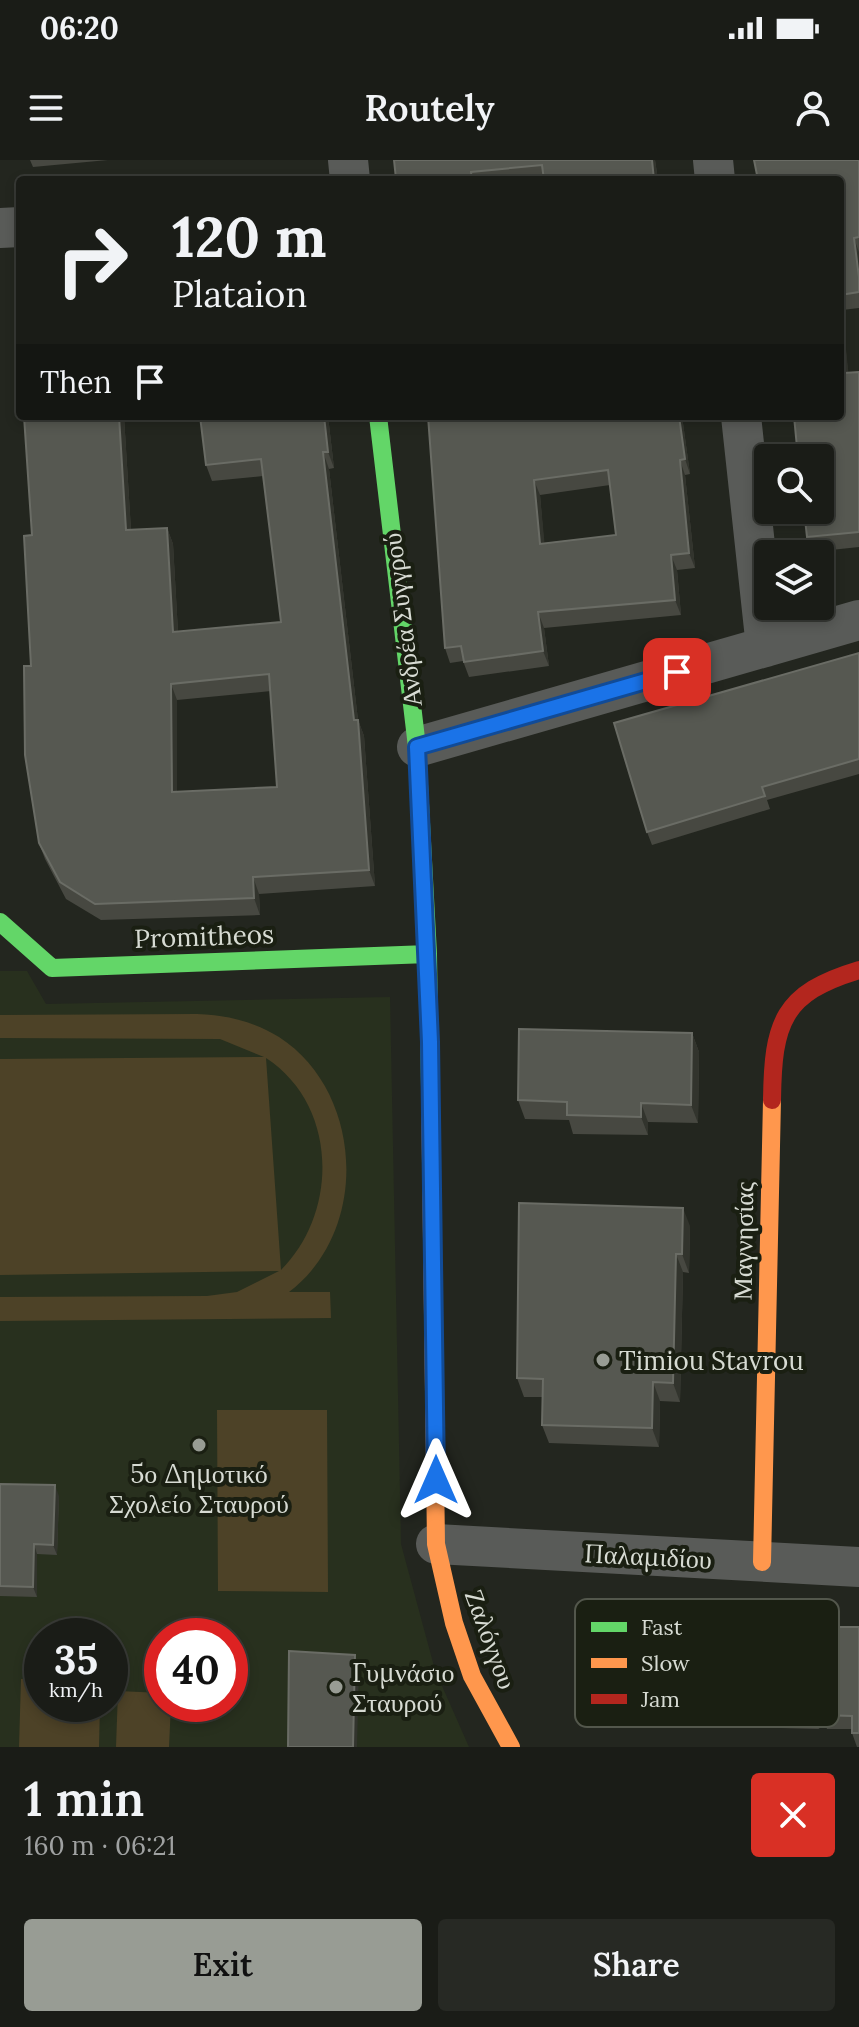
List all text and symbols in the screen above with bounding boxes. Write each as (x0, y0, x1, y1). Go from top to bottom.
text: 06:20 (40, 9, 119, 47)
text: Routely (364, 85, 495, 131)
icon: menu (24, 86, 68, 130)
icon: person (791, 86, 835, 130)
text: 120 m (172, 201, 326, 272)
icon: right (40, 208, 144, 312)
text: Plataion (172, 271, 307, 317)
icon: arrive (128, 360, 172, 404)
text: Then (40, 363, 112, 401)
map controls (754, 444, 834, 620)
button: search (754, 444, 834, 524)
street label: Ανδρέα Συγγρού (375, 531, 429, 709)
button: layers (754, 540, 834, 620)
pin (643, 638, 711, 706)
icon: arrive (655, 650, 699, 694)
street label: Promitheos (134, 917, 274, 955)
street label: Μαγνησίας (725, 1181, 761, 1301)
place label: Timiou Stavrou (619, 1344, 804, 1377)
marker: Timiou Stavrou (594, 1351, 612, 1369)
marker: 5ο Δημοτικό Σχολείο Σταυρού (190, 1436, 208, 1454)
position arrow (394, 1438, 478, 1522)
place label: 5ο Δημοτικό Σχολείο Σταυρού (109, 1457, 289, 1520)
street label: Παλαμιδίου (583, 1536, 713, 1576)
street label: Ζαλόγγου (458, 1585, 524, 1693)
legend (575, 1599, 839, 1727)
text: Fast (641, 1613, 683, 1641)
speed limit sign: 40 (144, 1618, 248, 1722)
text: 35 (54, 1634, 98, 1685)
text: Slow (641, 1649, 690, 1677)
place label: Γυμνάσιο Σταυρού (352, 1656, 454, 1719)
text: km/h (49, 1677, 103, 1702)
marker: Γυμνάσιο Σταυρού (327, 1678, 345, 1696)
text: Jam (640, 1685, 680, 1713)
text: 1 min (24, 1768, 144, 1829)
button: close (751, 1773, 835, 1857)
text: 160 m · 06:21 (24, 1829, 176, 1862)
button: Exit (24, 1919, 422, 2011)
button: Share (438, 1919, 835, 2011)

